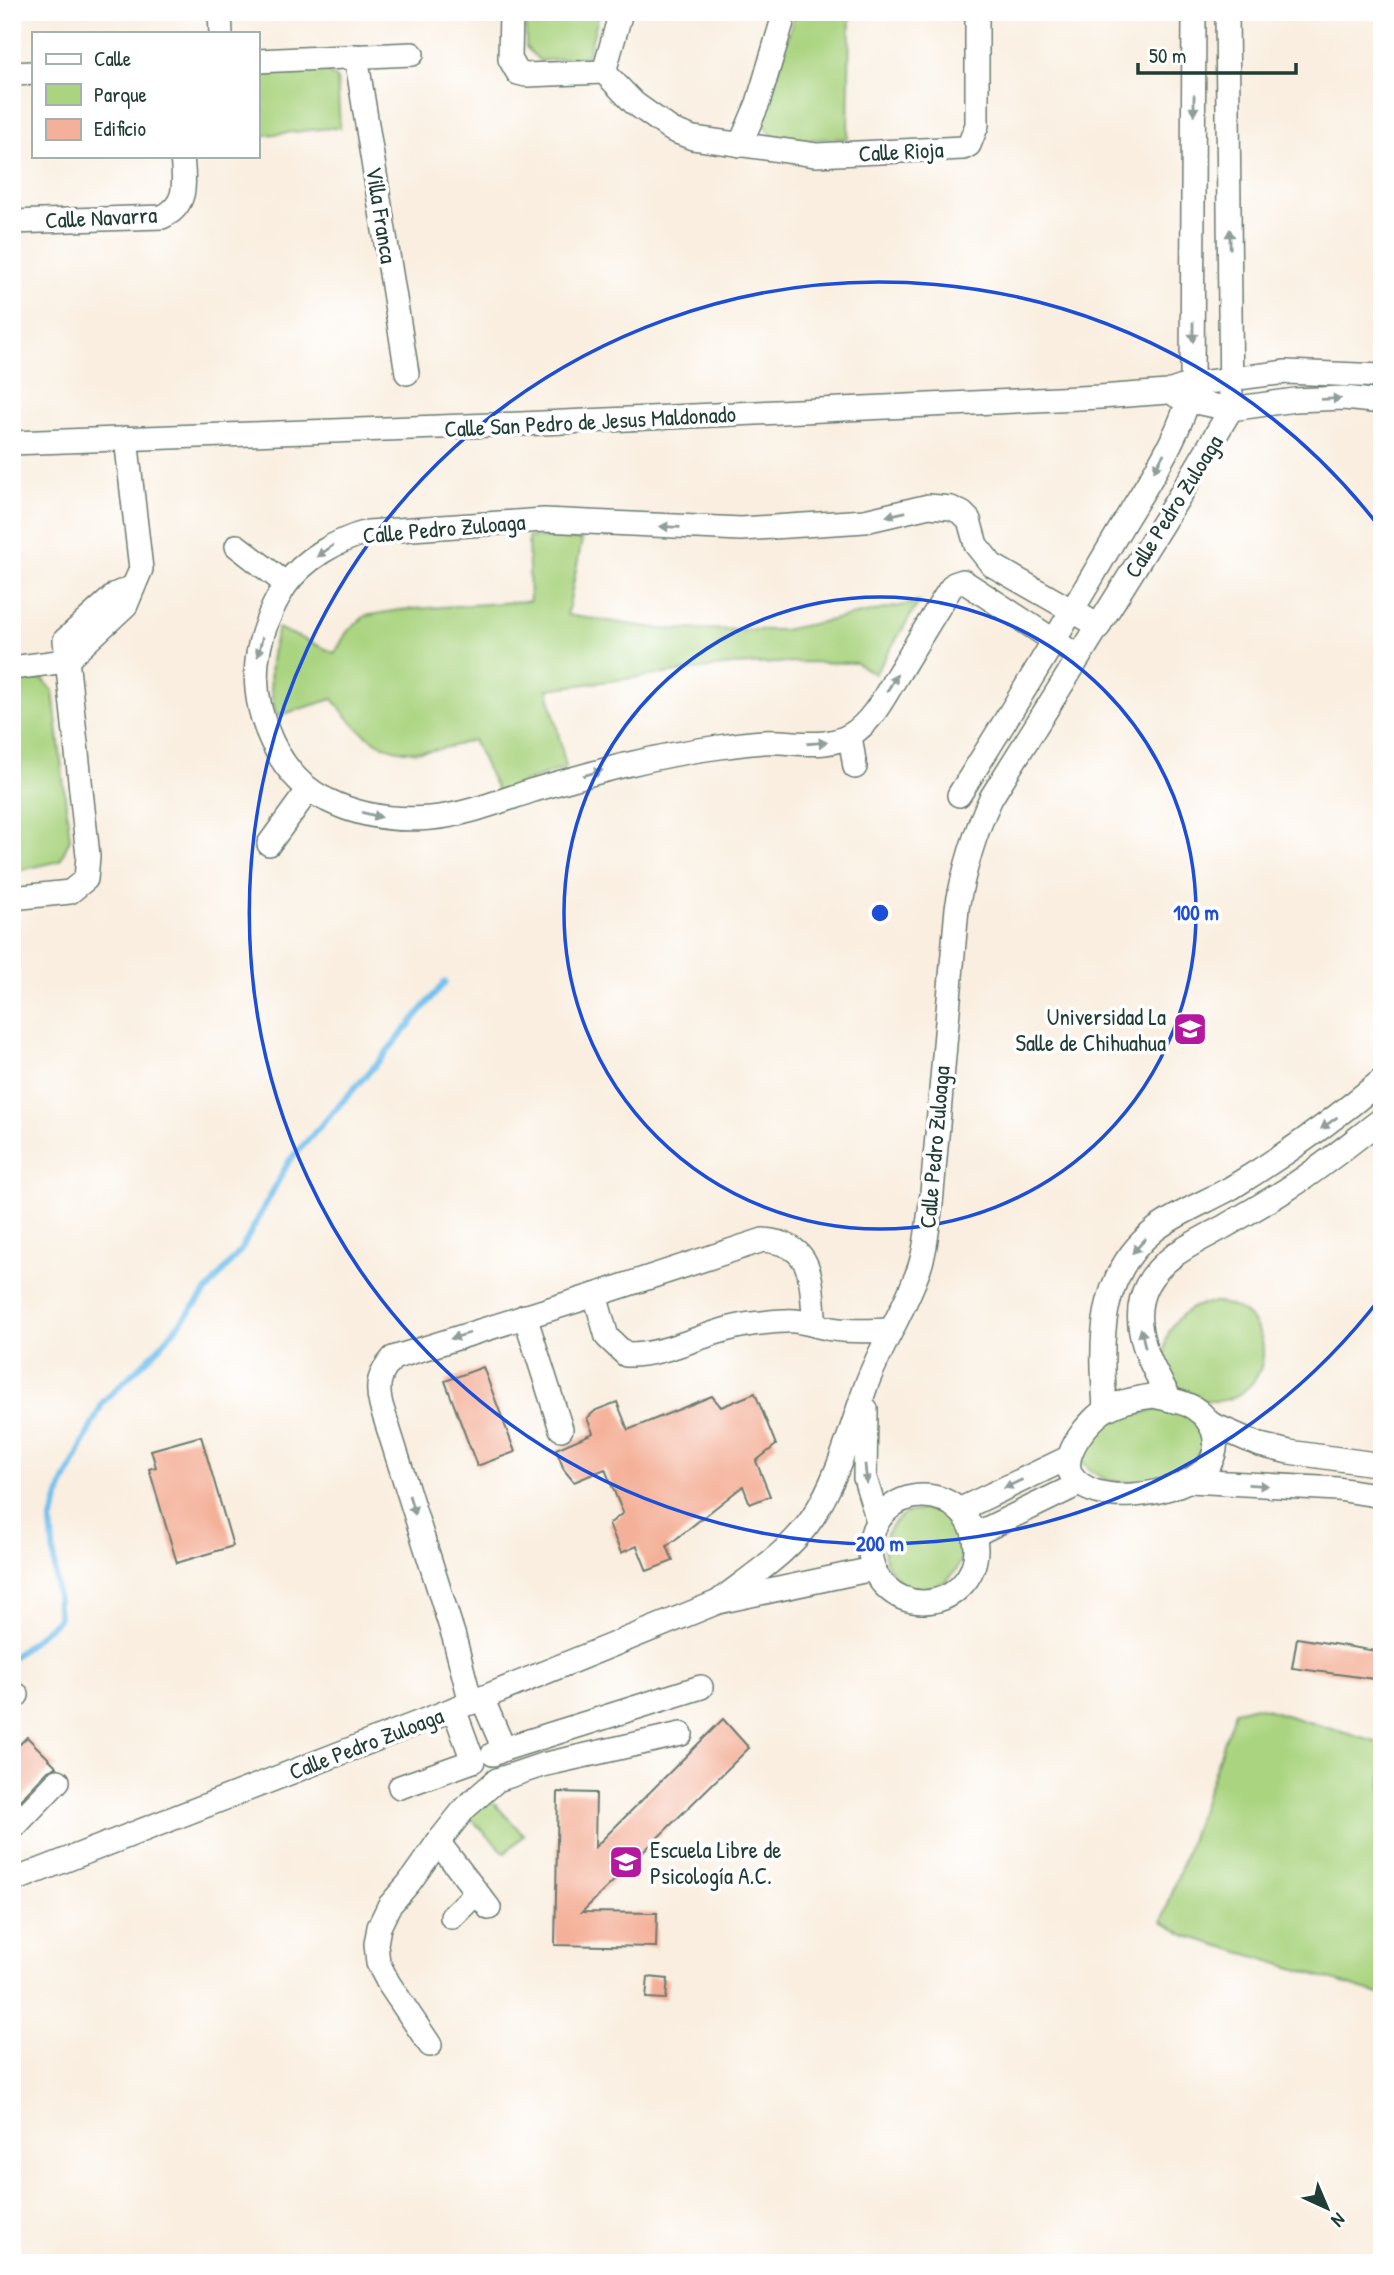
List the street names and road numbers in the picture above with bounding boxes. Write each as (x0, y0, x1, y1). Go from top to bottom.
street label: Calle Rioja (858, 133, 944, 169)
street label: Villa Franca (359, 165, 405, 265)
street label: Calle Navarra (44, 199, 158, 235)
street label: Calle San Pedro de Jesus Maldonado (443, 398, 737, 444)
street label: Calle Pedro Zuloaga (1117, 429, 1229, 583)
street label: Calle Pedro Zuloaga (361, 505, 527, 551)
street label: Calle Pedro Zuloaga (911, 1064, 957, 1230)
street label: Calle Pedro Zuloaga (284, 1699, 448, 1787)

